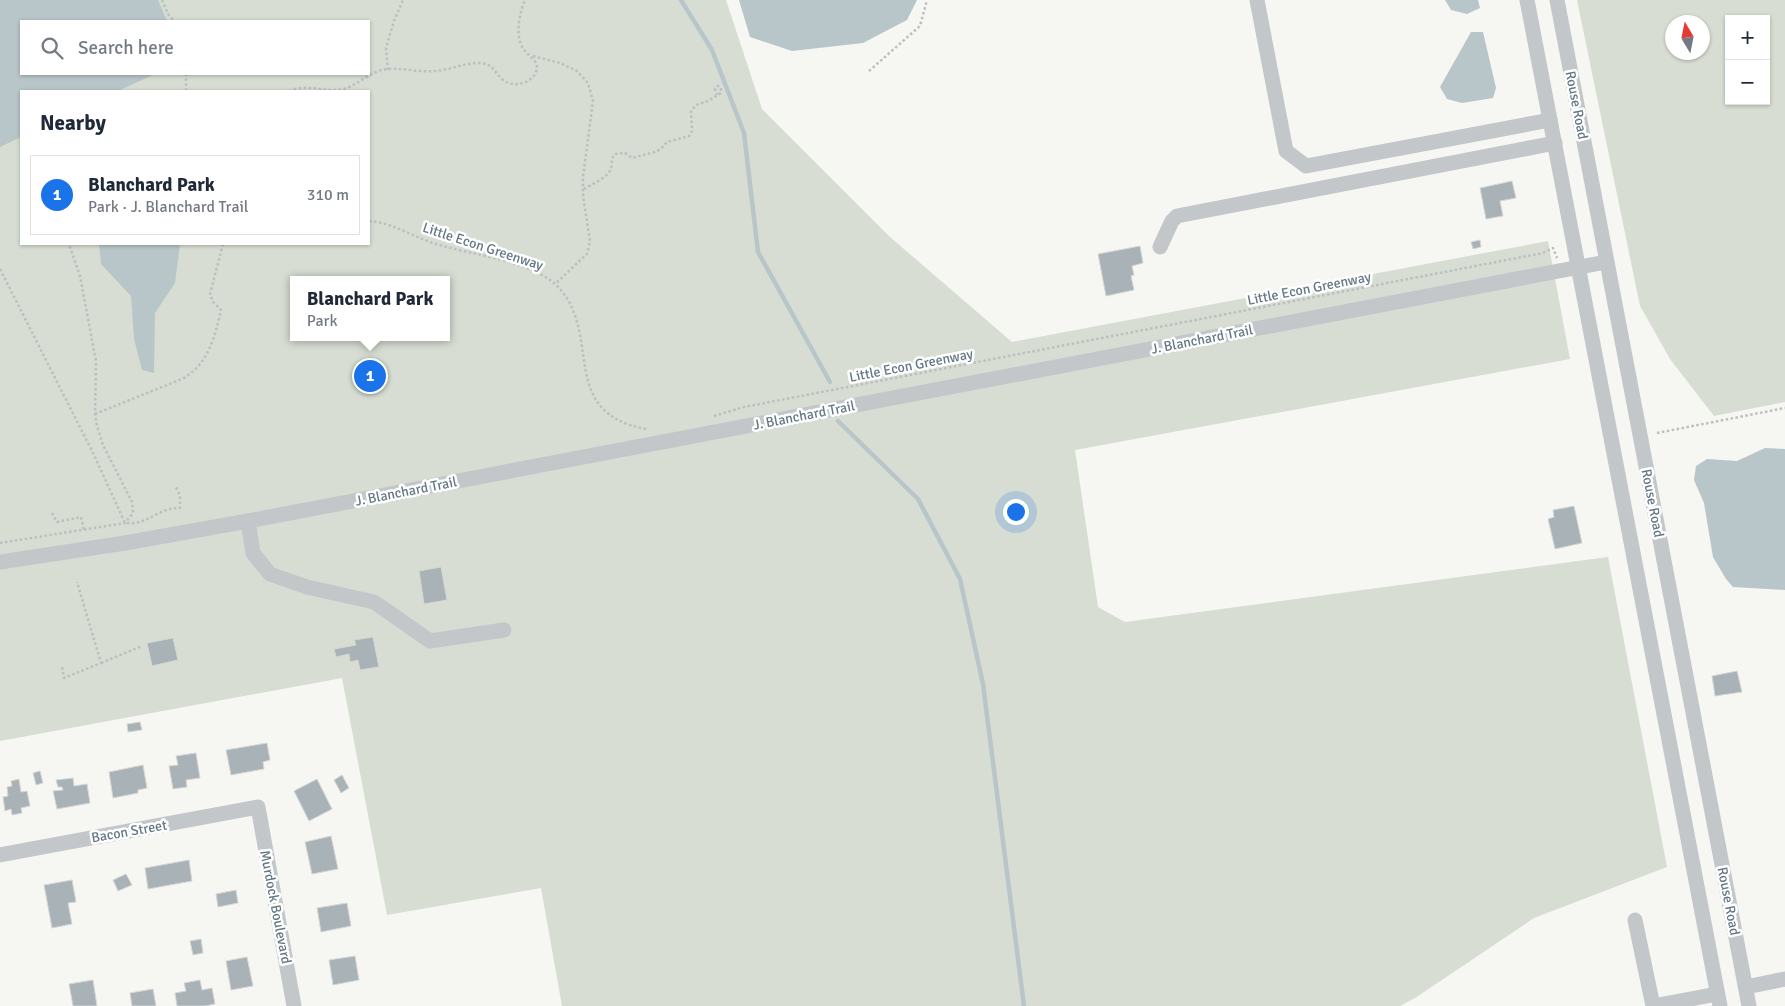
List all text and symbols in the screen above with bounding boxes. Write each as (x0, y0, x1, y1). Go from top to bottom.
north arrow (1665, 15, 1710, 60)
map controls (1725, 15, 1770, 105)
button: + (1725, 15, 1770, 60)
search box (20, 20, 370, 75)
icon: search (38, 34, 66, 62)
text: Search here (78, 36, 174, 60)
button: − (1725, 60, 1770, 105)
street label: Rouse Road (1562, 69, 1591, 141)
text: Nearby (40, 110, 106, 136)
text: Blanchard Park (88, 173, 215, 197)
text: 1 (53, 185, 61, 205)
text: 310 m (307, 185, 349, 205)
text: Park · J. Blanchard Trail (88, 197, 249, 217)
street label: Little Econ Greenway (420, 219, 546, 274)
street label: Little Econ Greenway (1246, 268, 1373, 309)
popup (290, 276, 450, 341)
text: Blanchard Park (307, 287, 433, 311)
text: Park (307, 311, 337, 331)
street label: J. Blanchard Trail (1150, 321, 1254, 358)
street label: Little Econ Greenway (848, 345, 975, 386)
pin: 1 (354, 357, 386, 395)
street label: J. Blanchard Trail (752, 397, 856, 434)
street label: Rouse Road (1638, 467, 1667, 539)
street label: J. Blanchard Trail (354, 473, 458, 510)
your location (1003, 499, 1029, 525)
street label: Bacon Street (90, 816, 168, 847)
street label: Murdock Boulevard (256, 849, 295, 965)
street label: Rouse Road (1714, 865, 1743, 937)

